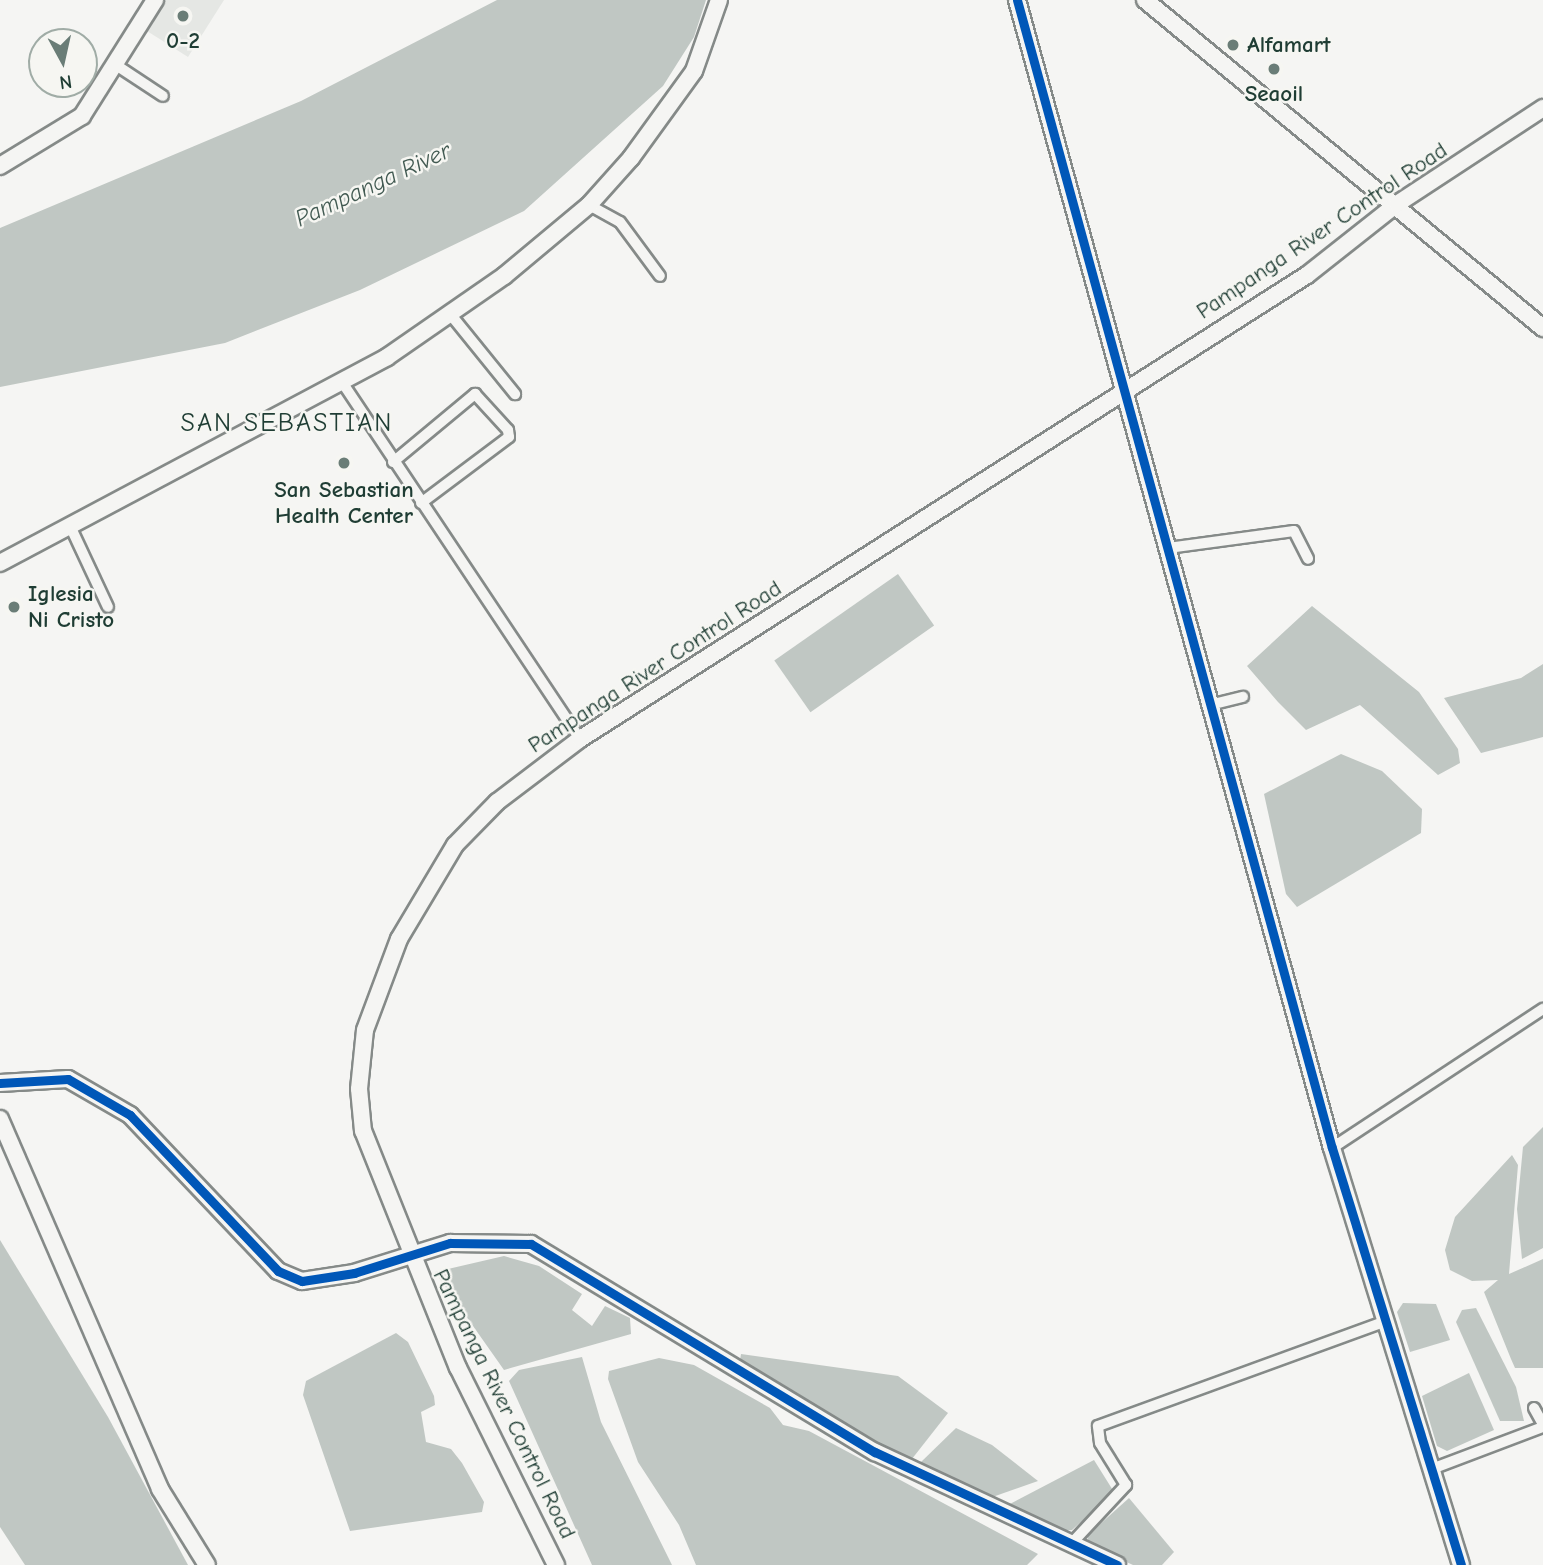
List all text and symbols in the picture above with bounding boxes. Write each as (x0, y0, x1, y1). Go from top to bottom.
marker: 0-2 (175, 8, 191, 24)
place label: 0-2 (166, 27, 200, 55)
north arrow (28, 28, 98, 98)
place label: Alfamart (1247, 31, 1331, 59)
marker: Alfamart (1225, 37, 1241, 53)
marker: Seaoil (1266, 61, 1282, 77)
text: N (58, 70, 73, 94)
place label: Seaoil (1245, 80, 1303, 108)
water label: Pampanga River (291, 136, 455, 234)
street label: Pampanga River Control Road (1191, 137, 1453, 325)
district label: SAN SEBASTIAN (182, 408, 392, 440)
marker: San Sebastian Health Center (334, 453, 354, 473)
place label: San Sebastian Health Center (274, 476, 414, 530)
street label: Pampanga River Control Road (523, 575, 787, 759)
place label: Iglesia Ni Cristo (28, 580, 114, 634)
marker: Iglesia Ni Cristo (6, 599, 22, 615)
street label: Pampanga River Control Road (427, 1265, 581, 1543)

